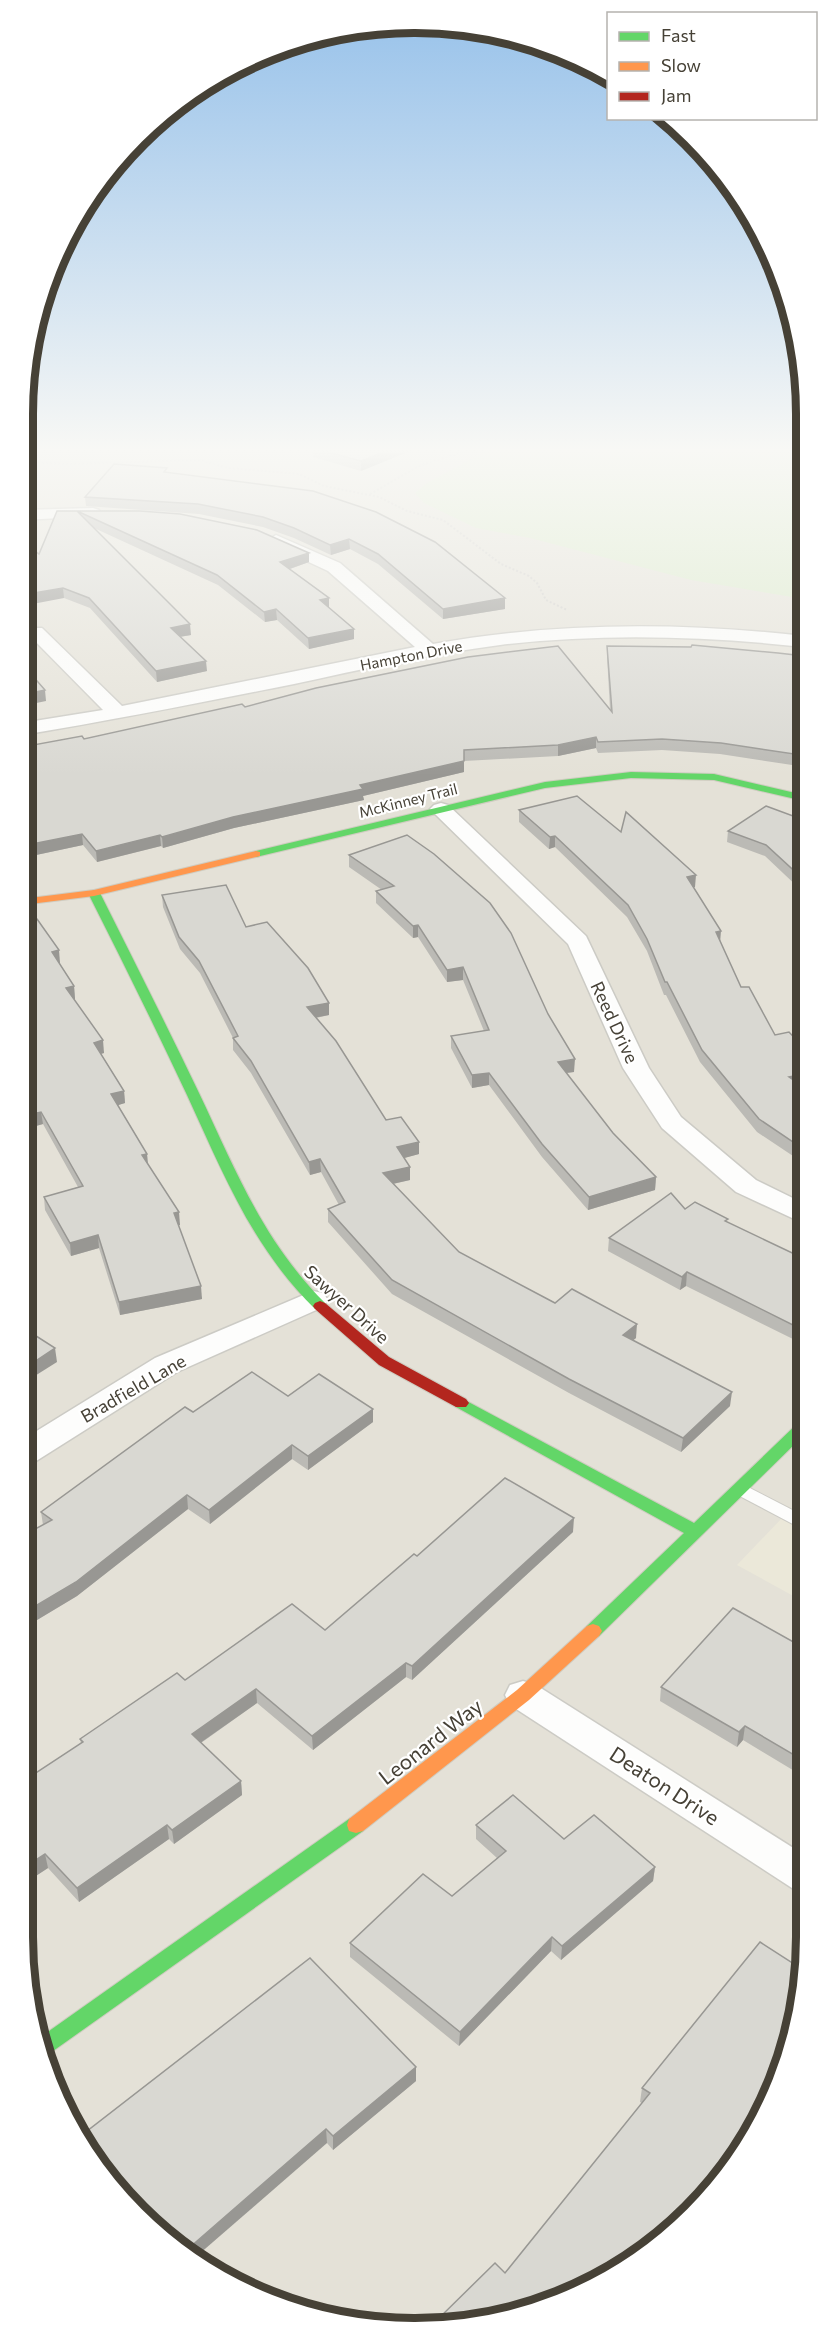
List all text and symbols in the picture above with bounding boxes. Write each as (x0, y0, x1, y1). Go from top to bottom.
legend (607, 12, 817, 120)
text: Fast (661, 24, 696, 46)
text: Slow (661, 54, 701, 76)
text: Jam (661, 84, 691, 106)
street label: Hampton Drive (358, 636, 464, 674)
street label: McKinney Trail (357, 779, 459, 821)
street label: Reed Drive (586, 978, 644, 1066)
street label: Sawyer Drive (300, 1260, 394, 1348)
street label: Bradfield Lane (77, 1349, 189, 1427)
street label: Leonard Way (373, 1693, 487, 1789)
street label: Deaton Drive (606, 1740, 724, 1830)

